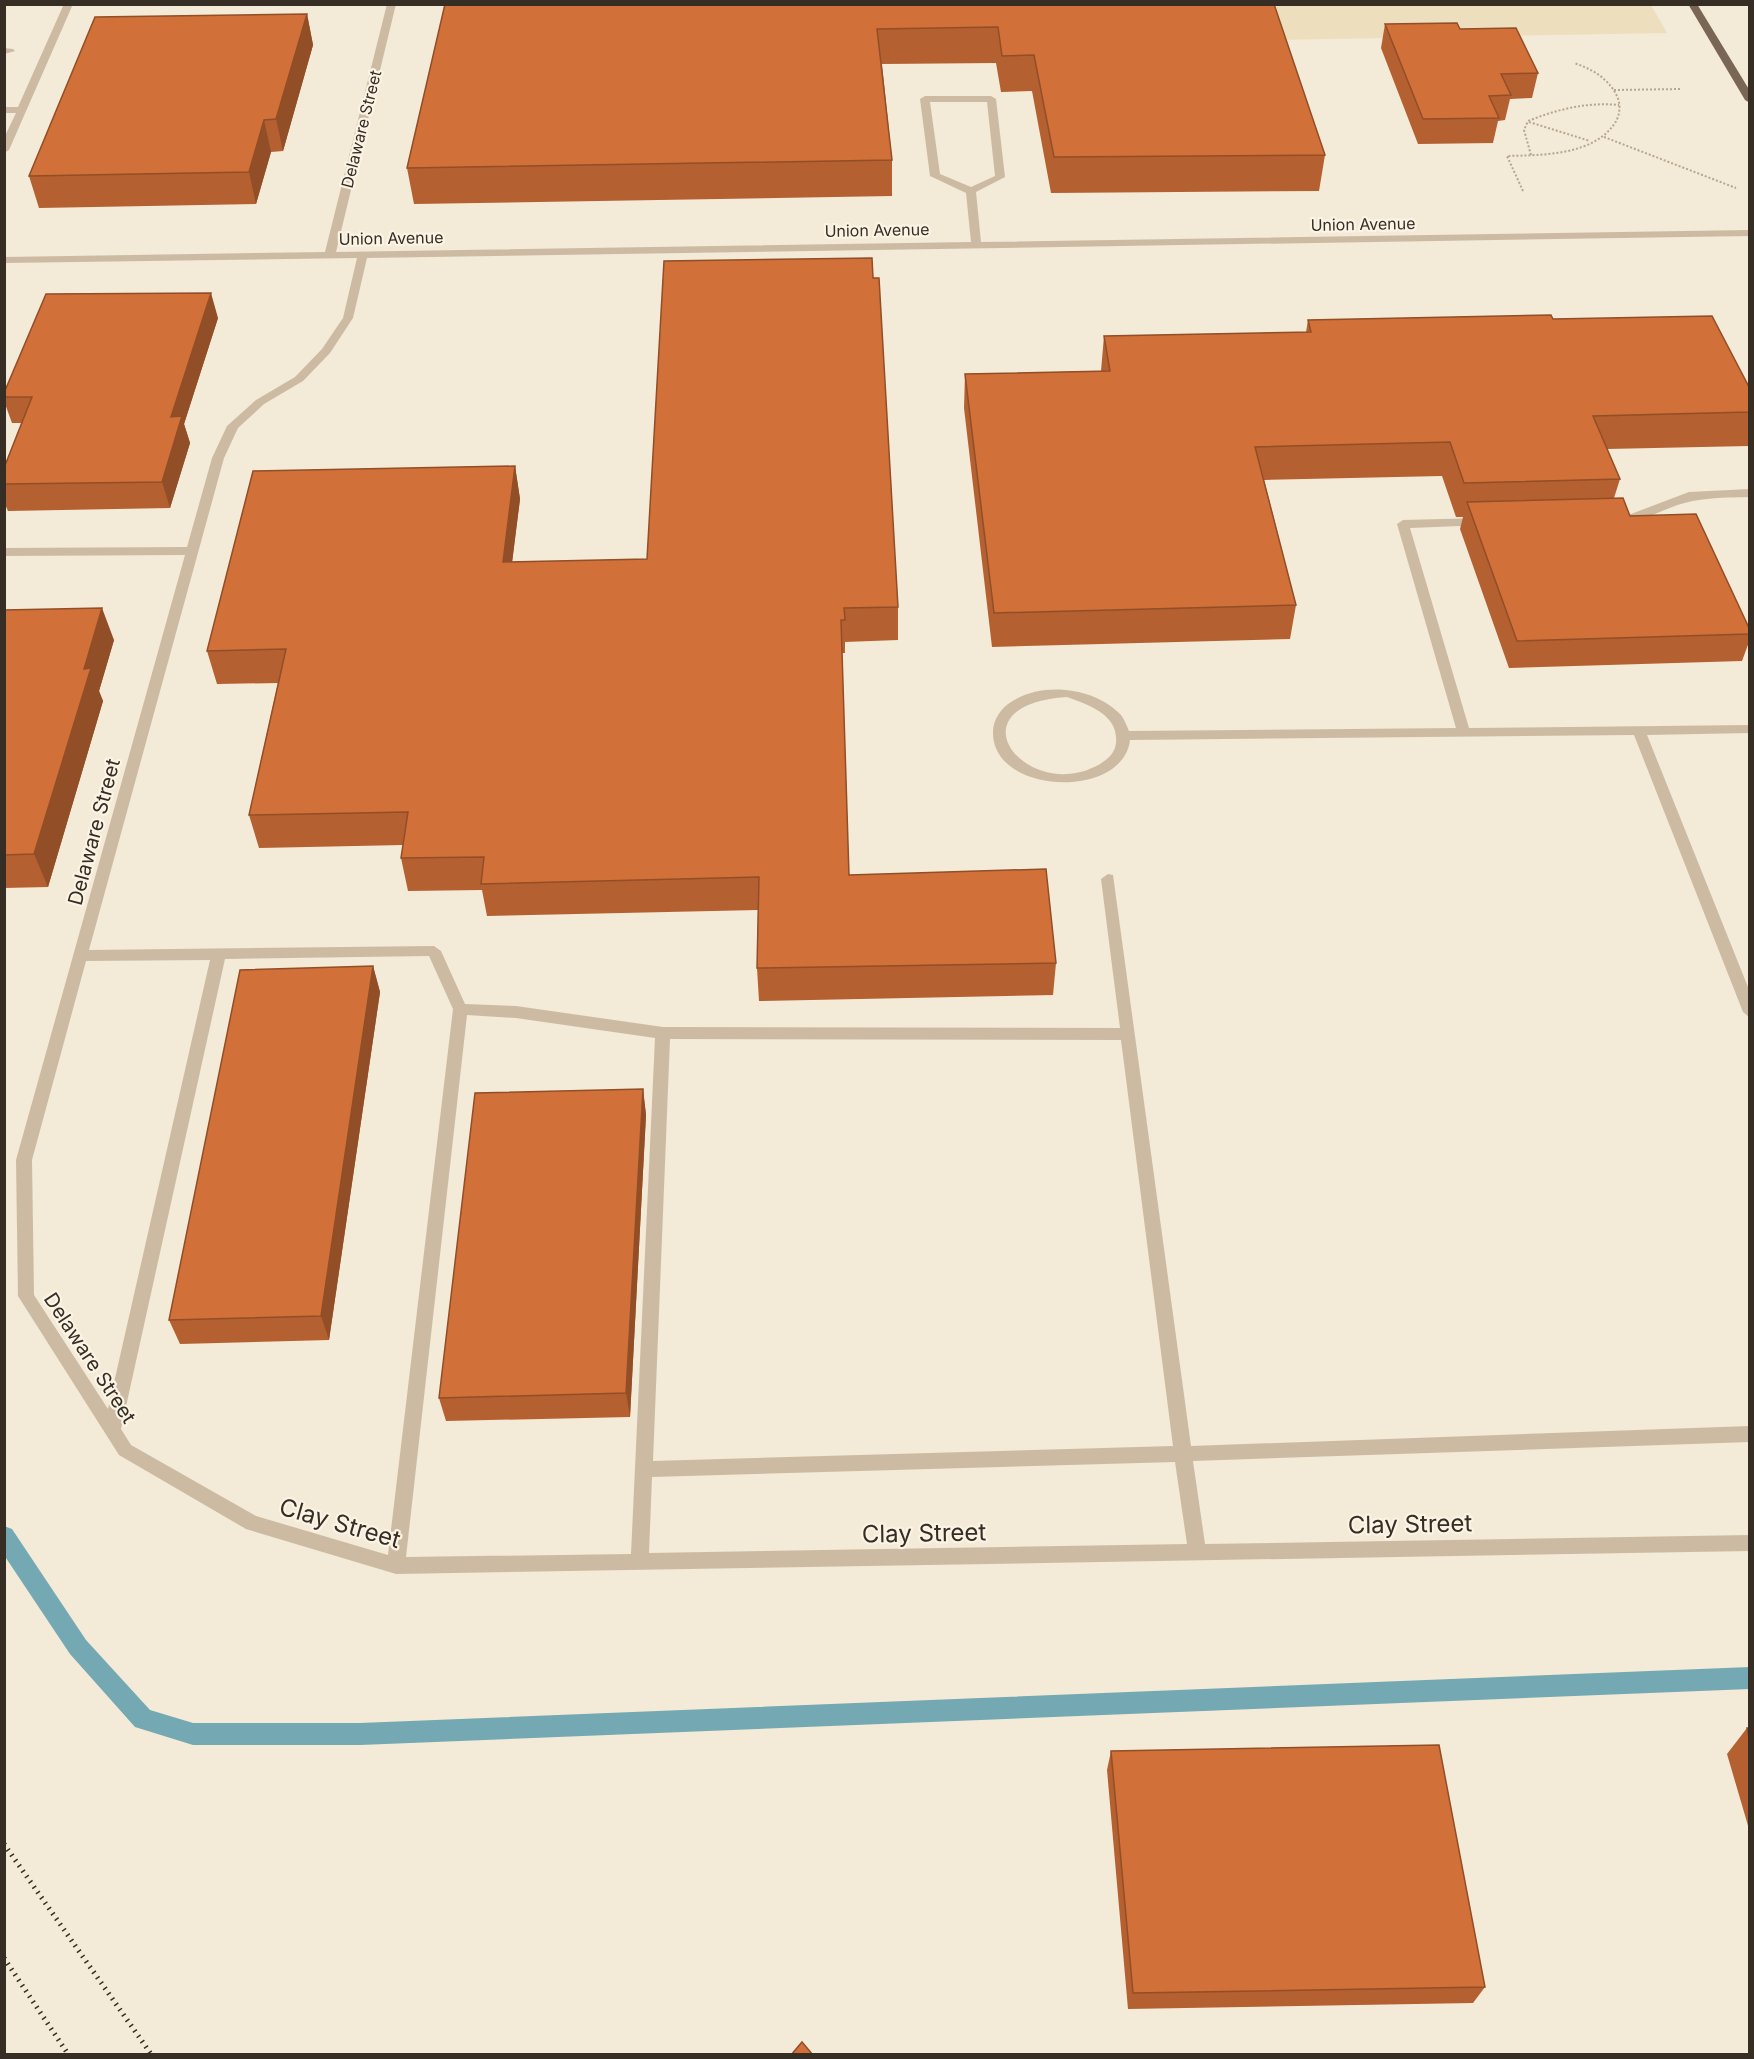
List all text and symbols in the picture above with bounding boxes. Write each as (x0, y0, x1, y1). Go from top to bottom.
street label: Delaware Street (337, 68, 385, 190)
street label: Union Avenue (1310, 213, 1416, 235)
street label: Union Avenue (824, 219, 930, 241)
street label: Union Avenue (338, 227, 444, 249)
street label: Delaware Street (63, 756, 125, 908)
street label: Delaware Street (39, 1288, 141, 1428)
street label: Clay Street (276, 1492, 404, 1554)
street label: Clay Street (1348, 1508, 1473, 1540)
street label: Clay Street (862, 1517, 987, 1549)

